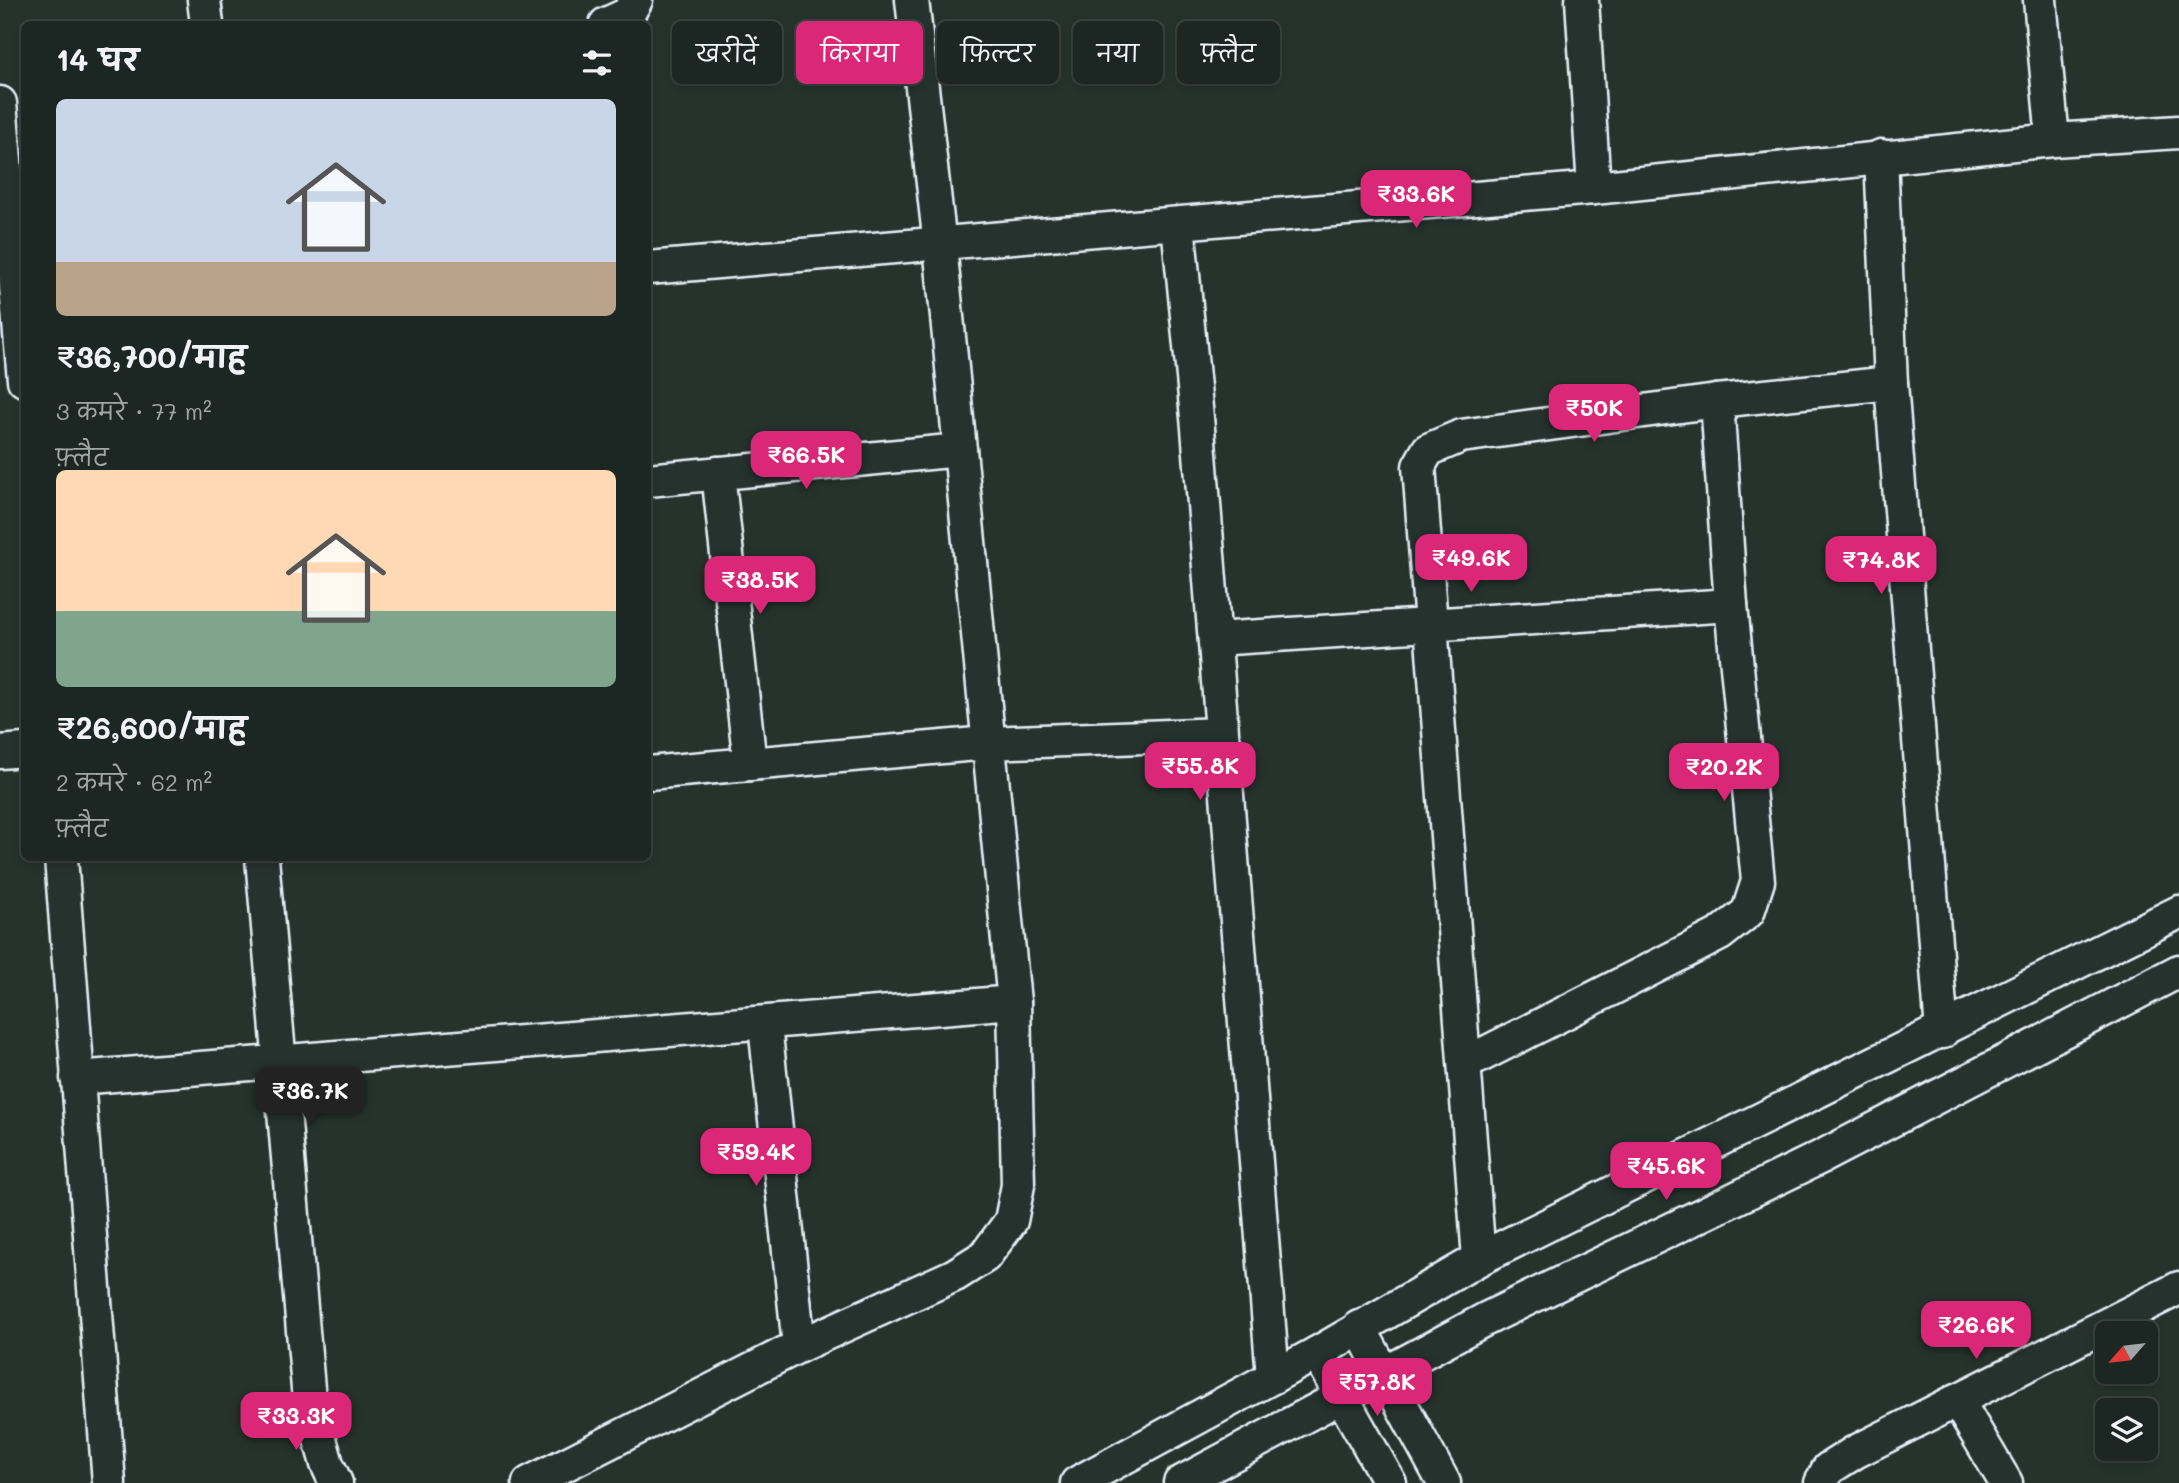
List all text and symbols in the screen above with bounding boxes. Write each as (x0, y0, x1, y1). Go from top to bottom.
chip: खरीदें (672, 21, 782, 84)
chip: किराया (796, 21, 923, 84)
chip: फ़िल्टर (937, 21, 1059, 84)
chip: नया (1073, 21, 1163, 84)
chip: फ़्लैट (1177, 21, 1280, 84)
text: 14 घर (56, 39, 139, 79)
icon: filters (578, 44, 616, 82)
icon: home (273, 144, 399, 270)
pin: ₹33.6K (1359, 170, 1473, 230)
text: ₹33.6K (1377, 178, 1455, 208)
text: ₹36,700/माह (56, 336, 247, 376)
pin: ₹50K (1553, 384, 1635, 444)
text: ₹50K (1565, 392, 1623, 422)
text: 3 कमरे · 77 m² (56, 396, 212, 426)
pin: ₹66.5K (749, 432, 863, 491)
text: ₹66.5K (767, 439, 845, 469)
text: फ़्लैट (56, 442, 108, 472)
icon: home (273, 515, 399, 641)
pin: ₹49.6K (1414, 534, 1528, 594)
pin: ₹74.8K (1824, 536, 1938, 596)
text: ₹49.6K (1431, 542, 1511, 572)
text: ₹74.8K (1841, 544, 1921, 574)
pin: ₹38.5K (703, 556, 817, 616)
text: ₹38.5K (721, 564, 799, 594)
text: ₹26,600/माह (56, 707, 247, 747)
pin: ₹55.8K (1143, 742, 1257, 802)
pin: ₹20.2K (1667, 744, 1781, 803)
text: ₹55.8K (1161, 750, 1239, 780)
text: ₹20.2K (1685, 751, 1763, 781)
text: 2 कमरे · 62 m² (56, 767, 212, 797)
text: फ़्लैट (56, 813, 108, 843)
pin: ₹36.7K (253, 1068, 367, 1127)
text: ₹36.7K (271, 1075, 349, 1105)
pin: ₹59.4K (699, 1128, 813, 1188)
text: ₹59.4K (716, 1136, 796, 1166)
pin: ₹45.6K (1609, 1142, 1723, 1202)
text: ₹45.6K (1626, 1150, 1706, 1180)
pin: ₹26.6K (1919, 1302, 2033, 1361)
text: ₹26.6K (1937, 1309, 2015, 1339)
north arrow (2095, 1321, 2158, 1384)
map controls (2095, 1321, 2158, 1461)
pin: ₹57.8K (1320, 1358, 1434, 1418)
text: ₹57.8K (1338, 1366, 1416, 1396)
pin: ₹33.3K (239, 1392, 353, 1452)
button: layers (2095, 1398, 2158, 1461)
text: ₹33.3K (257, 1400, 335, 1430)

